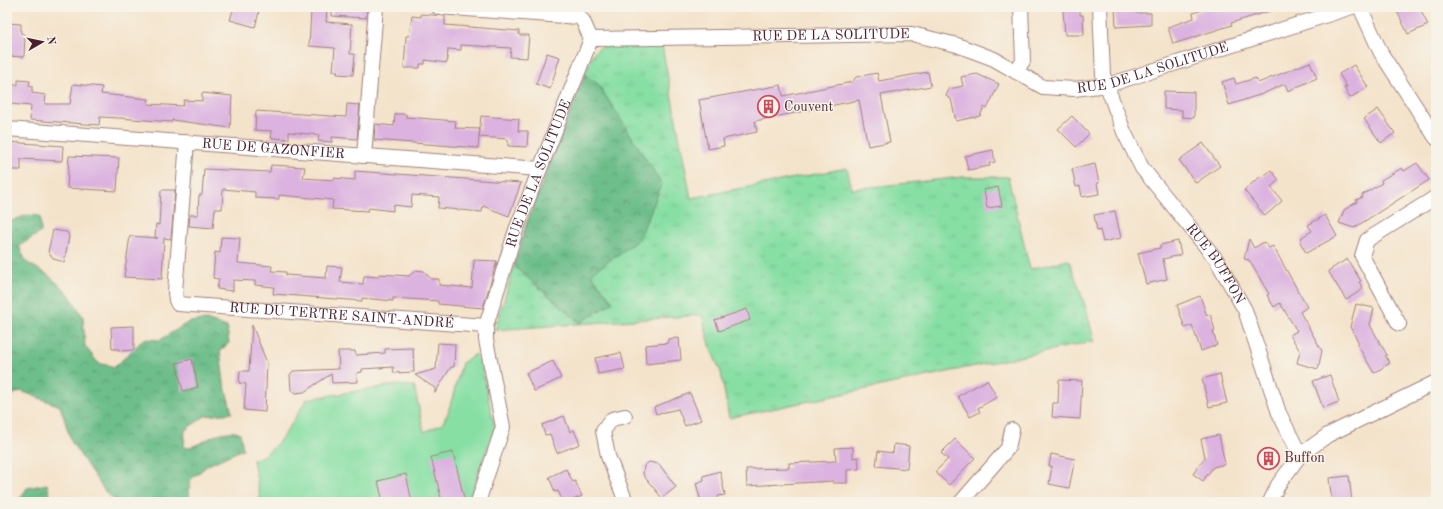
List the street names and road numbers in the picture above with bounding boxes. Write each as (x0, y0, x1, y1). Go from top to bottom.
street label: RUE DE LA SOLITUDE (752, 27, 910, 43)
street label: RUE DE LA SOLITUDE (1076, 40, 1230, 96)
street label: RUE DE LA SOLITUDE (504, 98, 573, 249)
street label: RUE DE GAZONFIER (201, 137, 345, 161)
street label: RUE BUFFON (1183, 221, 1247, 307)
street label: RUE DU TERTRE SAINT-ANDRÉ (229, 301, 455, 331)

